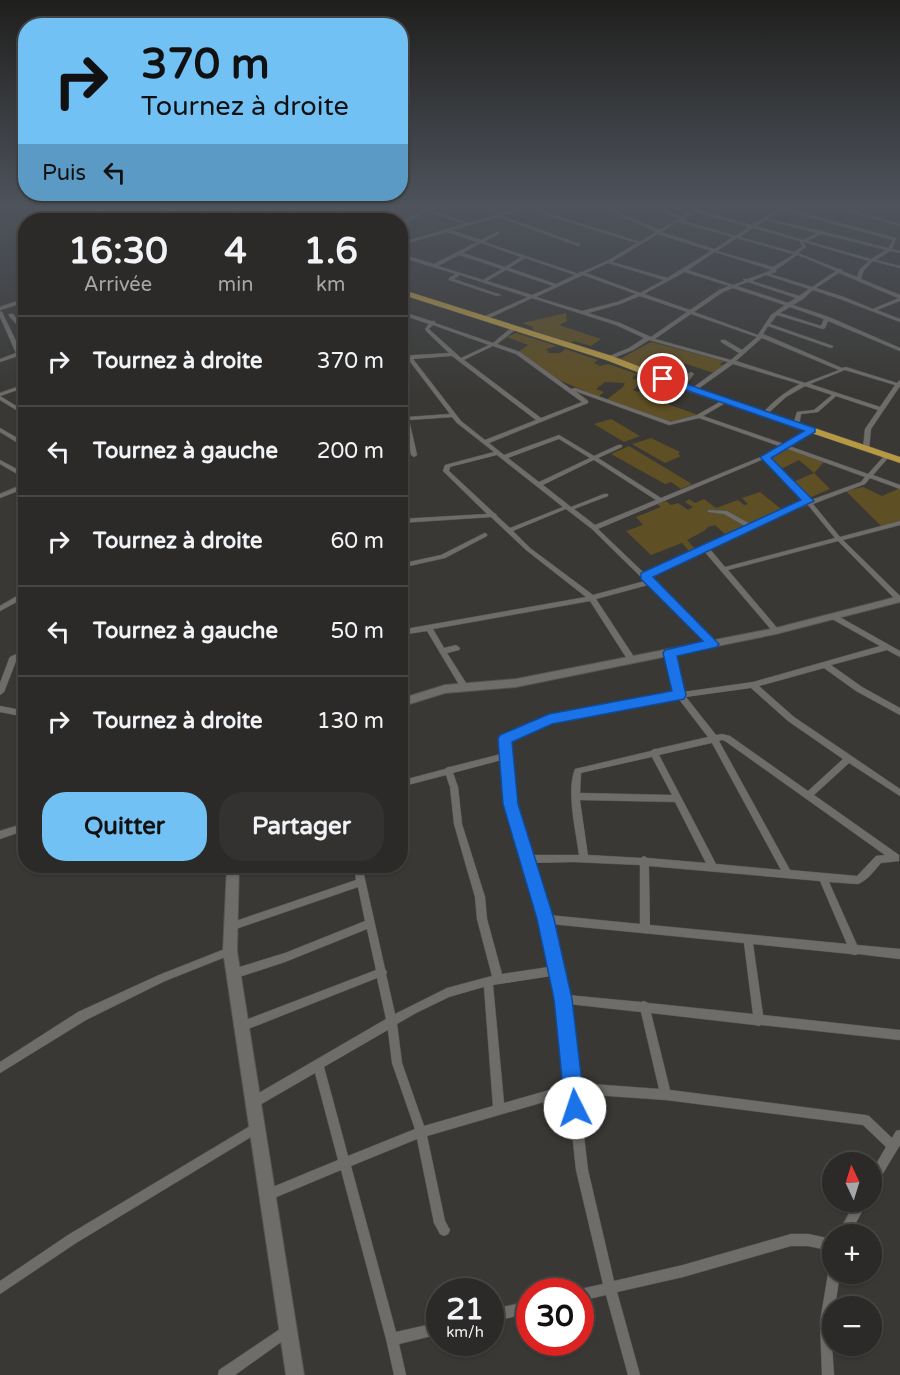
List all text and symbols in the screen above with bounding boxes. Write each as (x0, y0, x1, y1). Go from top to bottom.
text: 370 m (141, 39, 270, 90)
icon: right (42, 42, 120, 120)
text: Tournez à droite (141, 90, 349, 123)
icon: left (98, 156, 131, 189)
text: Puis (42, 160, 86, 186)
text: 16:30 (68, 230, 168, 273)
text: 4 (224, 230, 247, 273)
text: 1.6 (303, 230, 358, 273)
text: Arrivée (84, 273, 152, 297)
text: min (218, 273, 253, 297)
text: km (316, 273, 345, 297)
icon: right (42, 345, 75, 378)
text: Tournez à droite (93, 348, 262, 374)
text: 370 m (317, 348, 384, 374)
pin (637, 353, 688, 404)
icon: arrive (646, 362, 679, 395)
icon: left (42, 435, 75, 468)
text: Tournez à gauche (93, 438, 278, 464)
text: 200 m (317, 438, 384, 464)
icon: right (42, 525, 75, 558)
text: Tournez à droite (93, 528, 262, 554)
text: 60 m (330, 528, 384, 554)
icon: left (42, 615, 75, 648)
text: Tournez à gauche (93, 618, 278, 644)
text: 50 m (330, 618, 384, 644)
icon: right (42, 705, 75, 738)
text: Tournez à droite (93, 708, 262, 734)
text: 130 m (317, 708, 384, 734)
button: Quitter (42, 792, 207, 861)
button: Partager (219, 792, 384, 861)
position arrow (543, 1076, 607, 1140)
north arrow (822, 1152, 882, 1212)
map controls (822, 1152, 882, 1356)
button: + (822, 1224, 882, 1284)
speed limit sign: 30 (516, 1278, 594, 1356)
text: 21 (446, 1291, 484, 1328)
button: − (822, 1296, 882, 1356)
text: km/h (446, 1323, 484, 1341)

